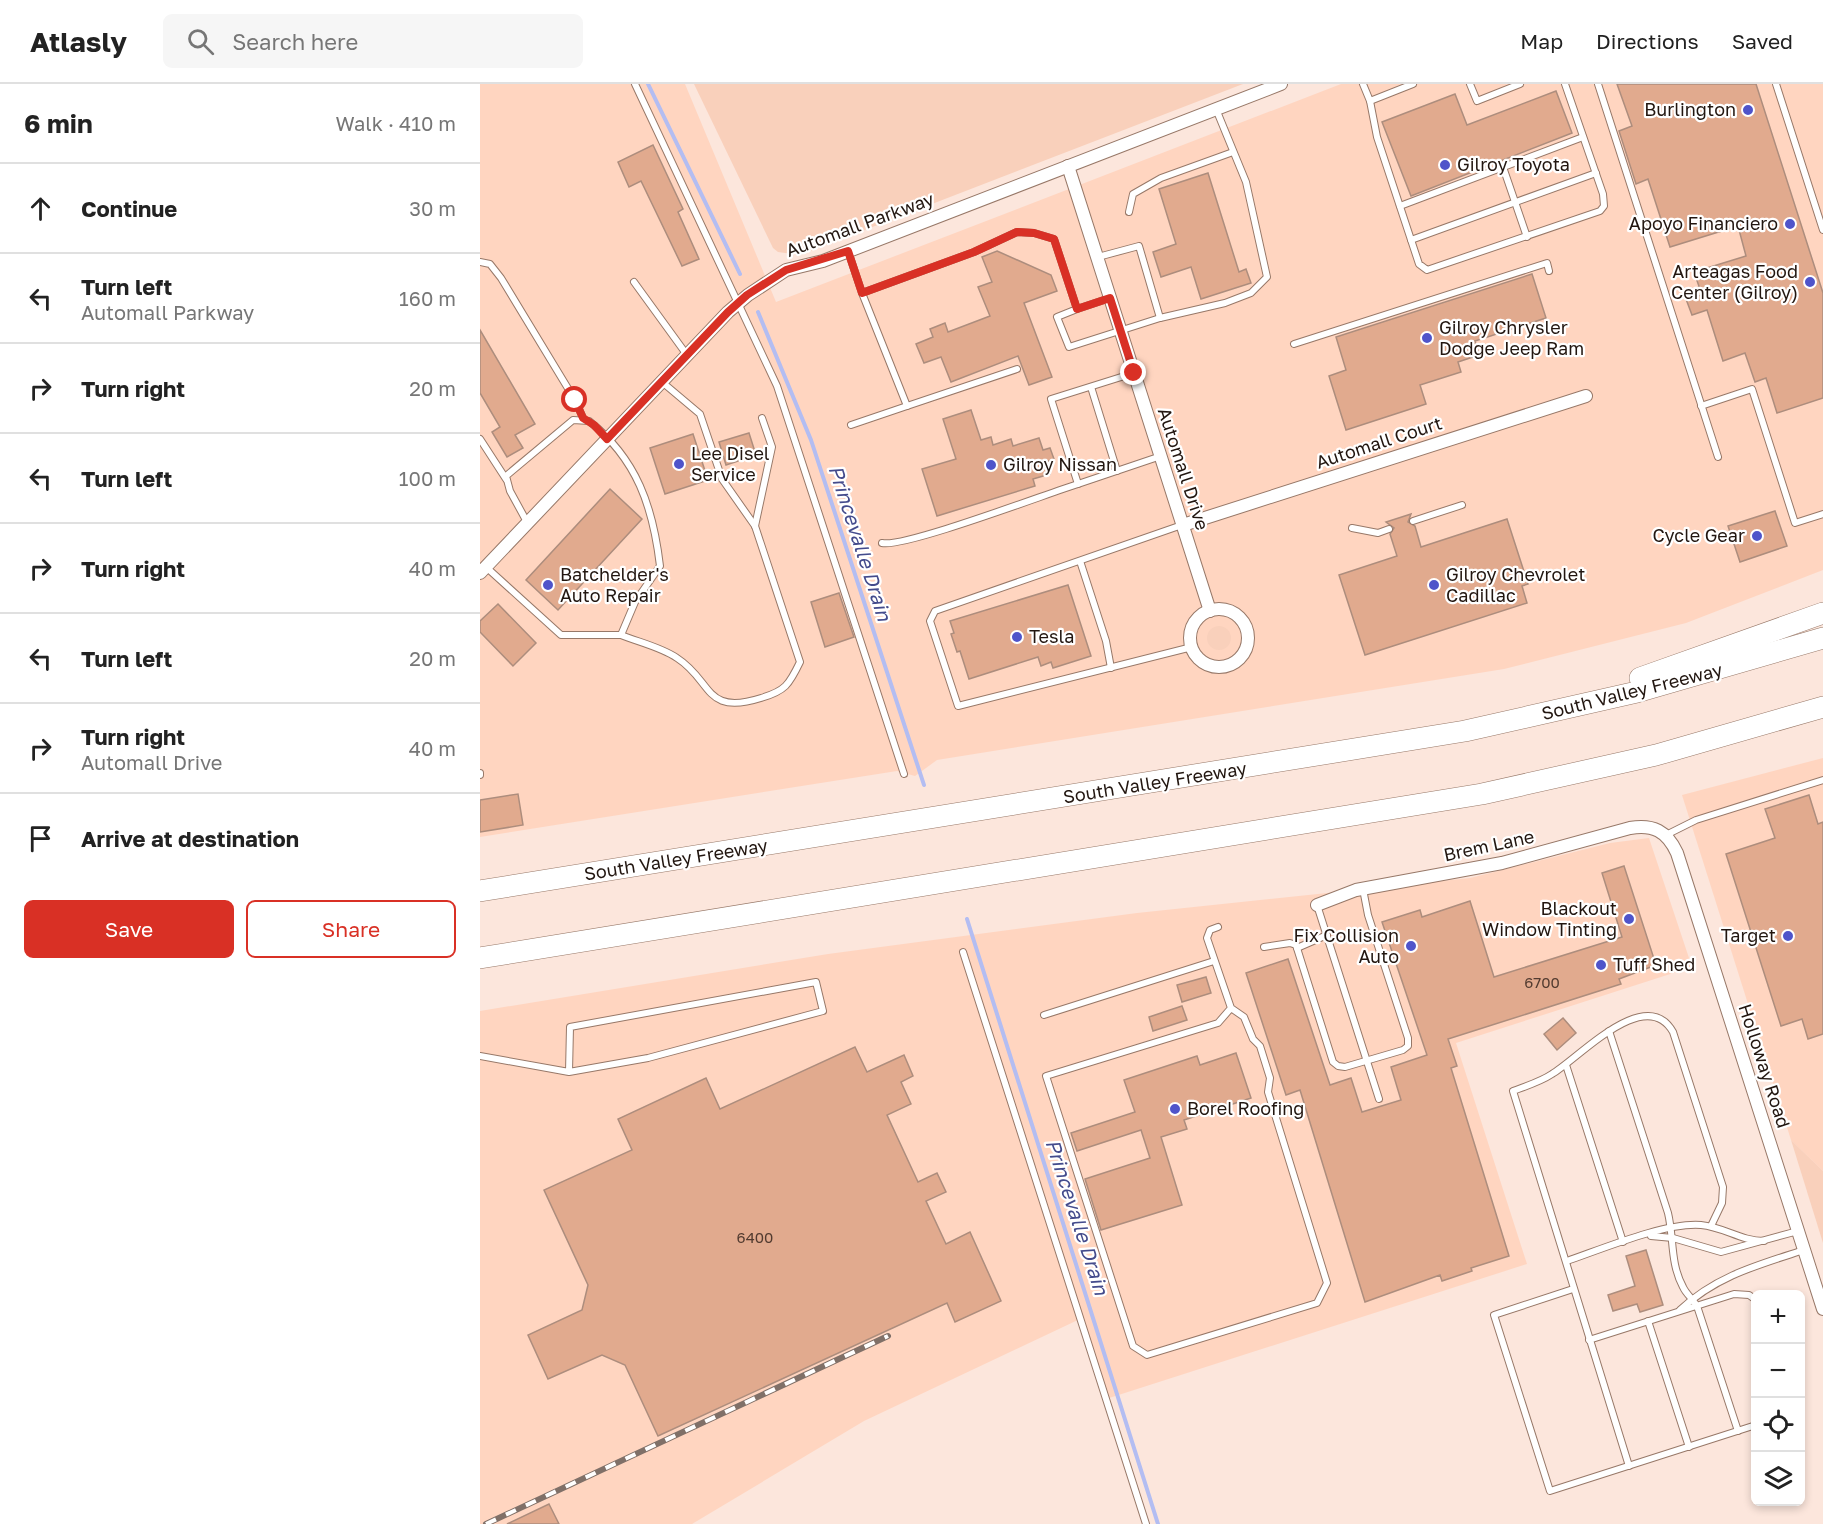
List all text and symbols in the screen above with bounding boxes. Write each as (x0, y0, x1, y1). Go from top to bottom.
search box (163, 14, 583, 68)
text: Atlasly (30, 25, 127, 58)
icon: search (184, 25, 217, 58)
text: Search here (232, 28, 358, 55)
text: Map (1520, 28, 1563, 54)
text: Directions (1596, 28, 1699, 54)
text: Saved (1732, 28, 1793, 54)
place label: Burlington (1644, 98, 1736, 120)
marker: Burlington (1741, 103, 1755, 117)
text: 6 min (24, 108, 93, 139)
text: Walk · 410 m (336, 111, 456, 135)
place label: Gilroy Toyota (1457, 153, 1570, 175)
marker: Gilroy Toyota (1438, 158, 1452, 172)
street label: Automall Parkway (783, 187, 937, 261)
icon: ahead (24, 192, 57, 225)
text: Continue (81, 195, 177, 222)
text: 30 m (409, 196, 456, 220)
place label: Apoyo Financiero (1629, 212, 1778, 234)
marker: Apoyo Financiero (1783, 217, 1797, 231)
place label: Arteagas Food Center (Gilroy) (1671, 260, 1798, 303)
text: Turn left (81, 273, 172, 300)
marker: Arteagas Food Center (Gilroy) (1803, 275, 1817, 289)
icon: left (24, 282, 57, 315)
text: 160 m (399, 286, 456, 310)
text: Automall Parkway (81, 300, 254, 324)
place label: Gilroy Chrysler Dodge Jeep Ram (1439, 316, 1584, 359)
marker: Gilroy Chrysler Dodge Jeep Ram (1420, 331, 1434, 345)
route end (1120, 359, 1146, 385)
icon: right (24, 372, 57, 405)
text: Turn right (81, 375, 185, 402)
text: 20 m (409, 376, 456, 400)
route start (561, 386, 587, 412)
street label: Automall Drive (1154, 405, 1214, 533)
street label: Automall Court (1313, 411, 1444, 473)
place label: Lee Disel Service (691, 442, 770, 485)
place label: Gilroy Nissan (1003, 453, 1117, 475)
marker: Lee Disel Service (672, 457, 686, 471)
marker: Gilroy Nissan (984, 458, 998, 472)
icon: left (24, 462, 57, 495)
water label: Princevalle Drain (824, 462, 898, 624)
text: Turn left (81, 465, 172, 492)
text: 100 m (399, 466, 456, 490)
place label: Cycle Gear (1652, 524, 1745, 546)
marker: Cycle Gear (1750, 529, 1764, 543)
icon: right (24, 552, 57, 585)
text: Turn right (81, 555, 185, 582)
text: 40 m (409, 556, 456, 580)
place label: Batchelder's Auto Repair (560, 563, 669, 606)
place label: Gilroy Chevrolet Cadillac (1446, 563, 1585, 606)
marker: Batchelder's Auto Repair (541, 578, 555, 592)
marker: Gilroy Chevrolet Cadillac (1427, 578, 1441, 592)
place label: Tesla (1029, 625, 1074, 647)
marker: Tesla (1010, 630, 1024, 644)
icon: left (24, 642, 57, 675)
text: Turn left (81, 645, 172, 672)
text: 20 m (409, 646, 456, 670)
street label: South Valley Freeway (1539, 658, 1724, 724)
text: Turn right (81, 723, 185, 750)
icon: right (24, 732, 57, 765)
text: 40 m (409, 736, 456, 760)
text: Automall Drive (81, 750, 222, 774)
street label: South Valley Freeway (1062, 757, 1248, 807)
icon: arrive (24, 822, 57, 855)
text: Arrive at destination (81, 825, 299, 852)
street label: Brem Lane (1442, 825, 1536, 865)
street label: South Valley Freeway (583, 834, 769, 884)
place label: Blackout Window Tinting (1482, 897, 1617, 940)
button: Save (24, 900, 234, 958)
button: Share (246, 900, 456, 958)
marker: Blackout Window Tinting (1622, 912, 1636, 926)
place label: Fix Collision Auto (1293, 924, 1399, 967)
place label: Target (1721, 924, 1776, 946)
marker: Target (1781, 929, 1795, 943)
marker: Fix Collision Auto (1404, 939, 1418, 953)
place label: Tuff Shed (1613, 953, 1695, 975)
marker: Tuff Shed (1594, 958, 1608, 972)
house number: 6700 (1524, 973, 1560, 991)
street label: Holloway Road (1735, 1001, 1795, 1131)
place label: Borel Roofing (1187, 1097, 1304, 1119)
marker: Borel Roofing (1168, 1102, 1182, 1116)
water label: Princevalle Drain (1041, 1136, 1115, 1298)
house number: 6400 (737, 1228, 773, 1246)
map controls (1751, 1290, 1805, 1506)
button: + (1751, 1290, 1805, 1344)
button: − (1751, 1344, 1805, 1398)
button: locate (1751, 1398, 1805, 1452)
button: layers (1751, 1452, 1805, 1506)

